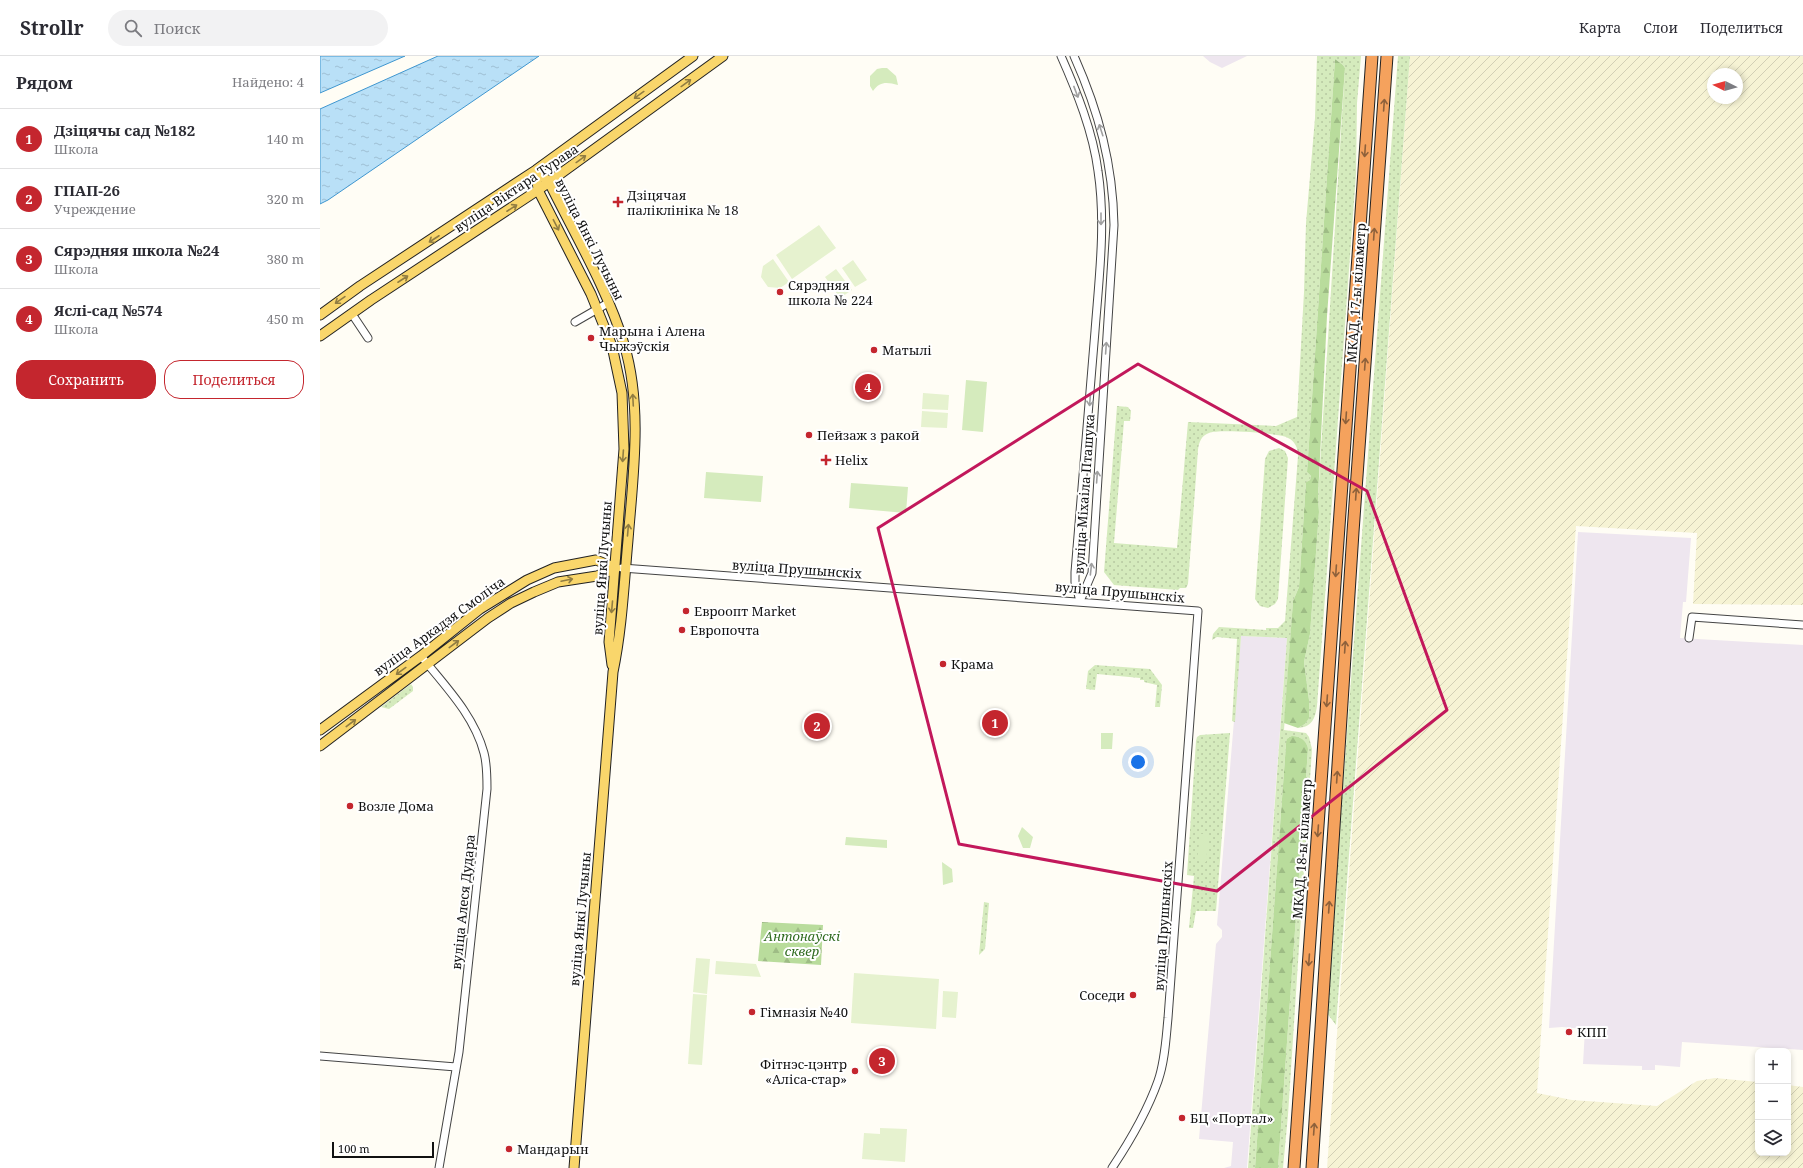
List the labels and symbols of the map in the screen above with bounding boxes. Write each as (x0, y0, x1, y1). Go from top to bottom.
north arrow (1707, 68, 1743, 104)
one-way arrow (680, 79, 691, 87)
one-way arrow (1072, 86, 1080, 98)
one-way arrow (633, 91, 644, 99)
one-way arrow (1380, 99, 1387, 112)
one-way arrow (1097, 124, 1104, 137)
street label: вуліца Віктара Турава (450, 140, 582, 236)
one-way arrow (1362, 144, 1369, 157)
one-way arrow (575, 155, 586, 163)
street label: вуліца Янкі Лучыны (551, 175, 629, 303)
place label: Дзіцячая паліклініка № 18 (627, 186, 739, 219)
marker: Дзіцячая паліклініка № 18 (612, 196, 624, 208)
one-way arrow (506, 203, 518, 211)
one-way arrow (1097, 212, 1105, 225)
one-way arrow (553, 219, 560, 231)
street label: МКАД, 17-ы кіламетр (1342, 223, 1370, 363)
one-way arrow (1371, 228, 1378, 241)
one-way arrow (428, 234, 439, 243)
one-way arrow (397, 275, 408, 283)
place label: Сярэдняя школа № 224 (788, 276, 873, 309)
marker: Сярэдняя школа № 224 (775, 287, 785, 297)
one-way arrow (335, 296, 346, 304)
place label: Марына і Алена Чыжэўскія (599, 322, 705, 355)
marker: Марына і Алена Чыжэўскія (586, 333, 596, 343)
place label: Матылі (882, 341, 932, 359)
one-way arrow (1103, 341, 1110, 354)
marker: Матылі (869, 345, 879, 355)
one-way arrow (1361, 358, 1368, 371)
pin: 4 (855, 372, 881, 402)
one-way arrow (1086, 393, 1093, 406)
one-way arrow (629, 394, 637, 407)
one-way arrow (1343, 411, 1350, 424)
street label: вуліца Міхаіла Пташука (1069, 413, 1099, 575)
place label: Пейзаж з ракой (817, 426, 920, 444)
marker: Пейзаж з ракой (804, 430, 814, 440)
one-way arrow (620, 449, 627, 462)
place label: Helix (835, 451, 868, 469)
marker: Helix (820, 454, 832, 466)
one-way arrow (1094, 471, 1101, 484)
one-way arrow (1352, 488, 1359, 501)
street label: вуліца Янкі Лучыны (588, 500, 616, 636)
one-way arrow (625, 524, 632, 537)
street label: вуліца Прушынскіх (732, 555, 863, 583)
one-way arrow (1088, 563, 1095, 576)
one-way arrow (1332, 564, 1339, 577)
street label: вуліца Аркадзя Смоліча (370, 572, 508, 680)
one-way arrow (560, 576, 573, 584)
street label: вуліца Прушынскіх (1054, 577, 1186, 607)
one-way arrow (609, 600, 616, 613)
place label: Евроопт Market (694, 602, 796, 620)
marker: Евроопт Market (681, 606, 691, 616)
place label: Европочта (690, 621, 760, 639)
marker: Европочта (677, 625, 687, 635)
one-way arrow (449, 639, 460, 648)
one-way arrow (1342, 641, 1349, 654)
place label: Крама (951, 655, 994, 673)
marker: Крама (938, 659, 948, 669)
one-way arrow (396, 667, 407, 675)
one-way arrow (1323, 694, 1330, 707)
pin: 1 (982, 708, 1008, 738)
pin: 2 (804, 711, 830, 741)
one-way arrow (346, 718, 357, 727)
your location (1128, 752, 1148, 772)
one-way arrow (1333, 771, 1340, 784)
street label: МКАД, 18-ы кіламетр (1288, 779, 1316, 919)
place label: Возле Дома (358, 797, 434, 815)
marker: Возле Дома (345, 801, 355, 811)
one-way arrow (1314, 824, 1321, 837)
street label: вуліца Алеся Дудара (447, 834, 479, 970)
street label: вуліца Янкі Лучыны (565, 851, 595, 987)
street label: вуліца Прушынскіх (1149, 860, 1177, 991)
one-way arrow (1325, 901, 1332, 914)
park label: Антонаўскі сквер (763, 927, 840, 960)
one-way arrow (1305, 953, 1312, 966)
place label: Соседи (1079, 986, 1125, 1004)
marker: Соседи (1128, 990, 1138, 1000)
place label: Гімназія №40 (760, 1003, 848, 1021)
marker: Гімназія №40 (747, 1007, 757, 1017)
place label: КПП (1577, 1023, 1607, 1041)
marker: КПП (1564, 1027, 1574, 1037)
pin: 3 (869, 1046, 895, 1076)
place label: Фітнэс-цэнтр «Аліса-стар» (760, 1055, 847, 1088)
marker: Фітнэс-цэнтр «Аліса-стар» (850, 1066, 860, 1076)
place label: БЦ «Портал» (1190, 1109, 1273, 1127)
marker: БЦ «Портал» (1177, 1113, 1187, 1123)
one-way arrow (1311, 1123, 1318, 1136)
scale bar (332, 1140, 434, 1159)
place label: Мандарын (517, 1140, 589, 1158)
marker: Мандарын (504, 1144, 514, 1154)

